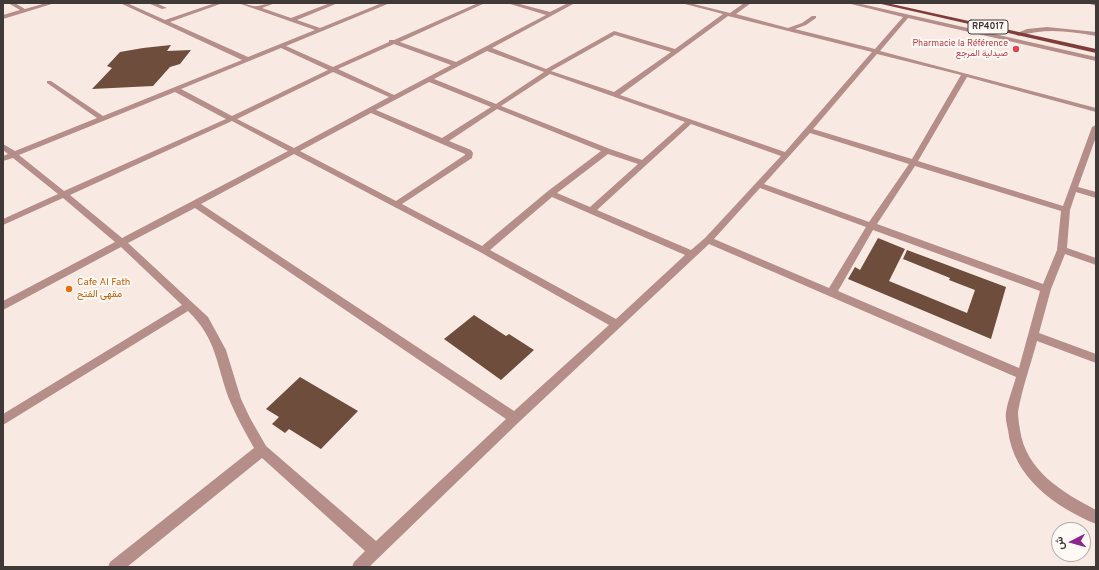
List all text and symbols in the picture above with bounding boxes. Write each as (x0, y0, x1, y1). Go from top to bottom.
road number: RP4017 (968, 20, 1008, 34)
place label: Pharmacie la Référence صيدلية المرجع (912, 39, 1008, 60)
marker: Pharmacie la Référence صيدلية المرجع (1011, 44, 1021, 54)
place label: Cafe Al Fath مقهى الفتح (77, 277, 130, 300)
marker: Cafe Al Fath مقهى الفتح (64, 284, 74, 294)
north arrow (1051, 522, 1091, 562)
text: ش (1052, 536, 1068, 550)

